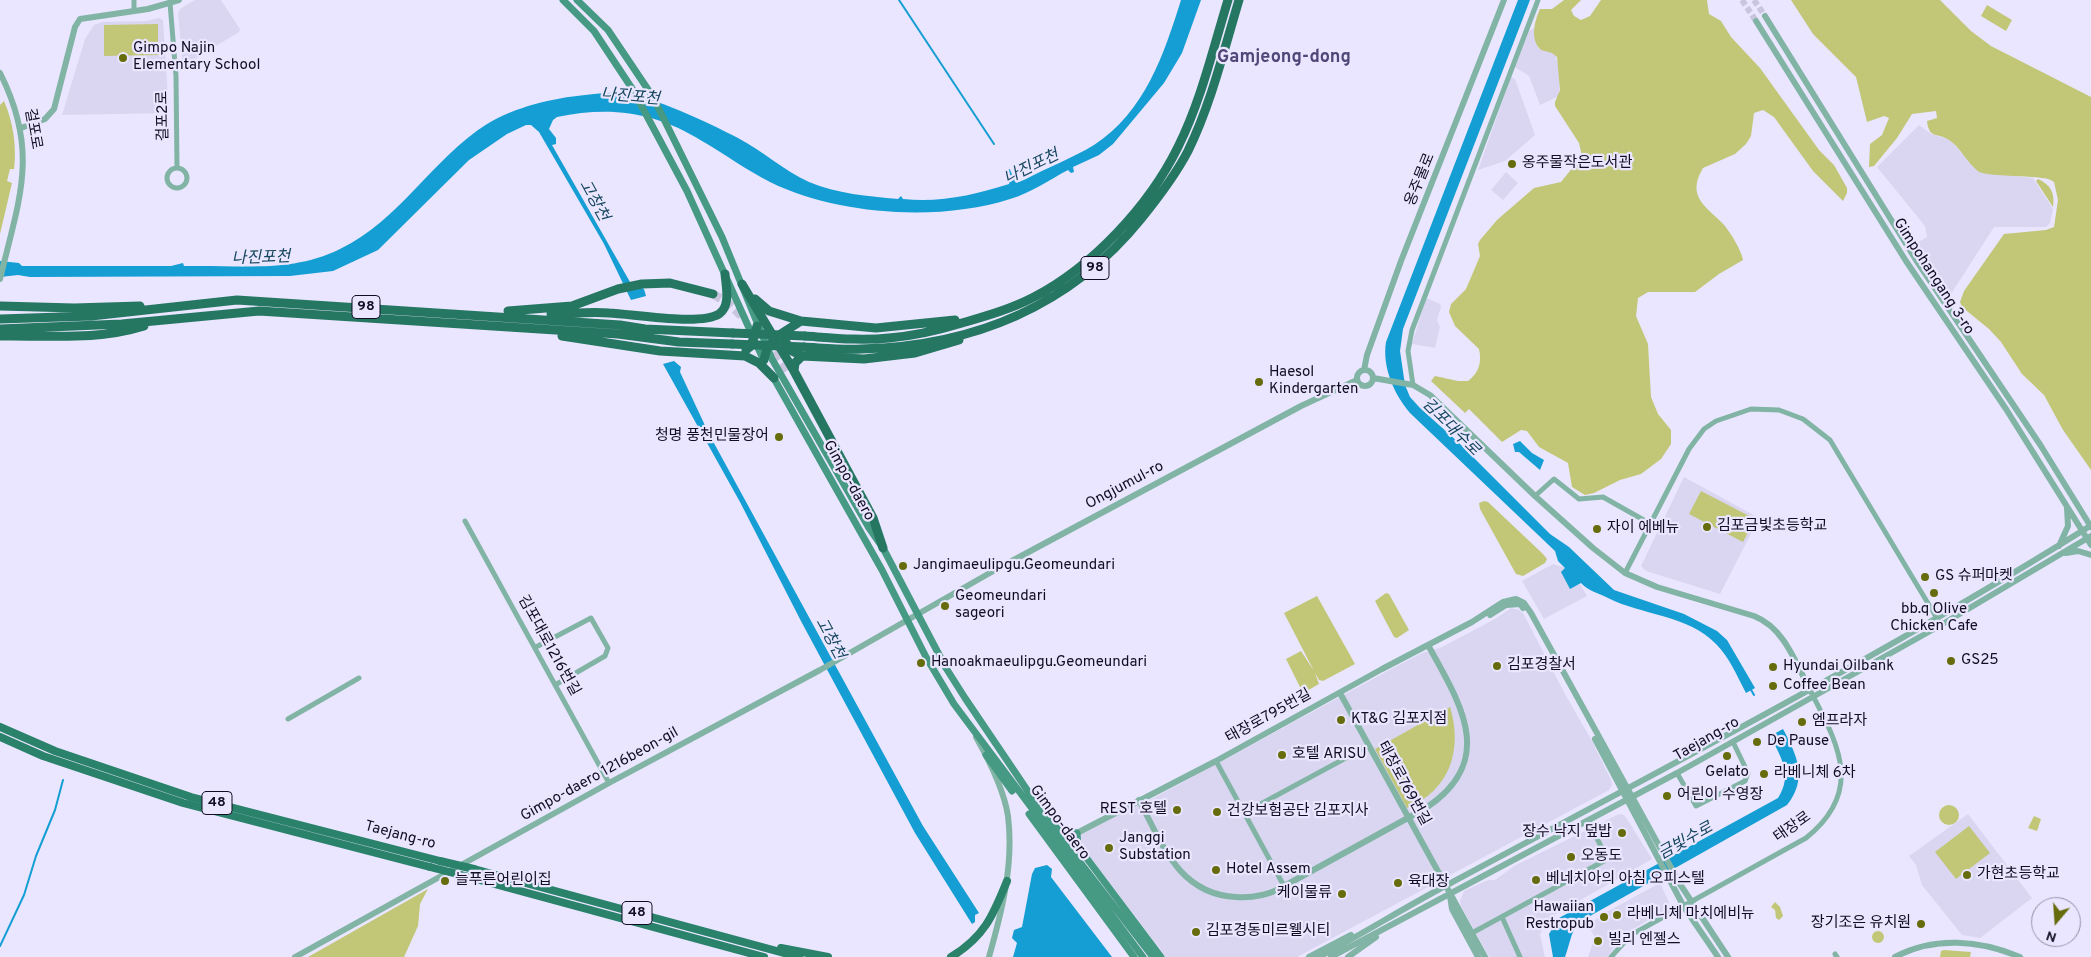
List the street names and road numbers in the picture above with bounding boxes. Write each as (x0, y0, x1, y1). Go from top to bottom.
street label: 걸포2로 (155, 91, 173, 141)
street label: 걸포로 (20, 107, 44, 151)
street label: 옹주물로 (1402, 151, 1440, 209)
street label: Gimpohangang 3-ro (1889, 215, 1977, 339)
road number: 98 (1081, 256, 1109, 280)
road number: 98 (352, 296, 380, 318)
street label: Gimpo-daero (819, 438, 877, 524)
street label: Ongjumul-ro (1083, 458, 1167, 514)
street label: 김포대로1216번길 (513, 593, 583, 699)
street label: 태장로795번길 (1223, 686, 1315, 748)
street label: Taejang-ro (1671, 714, 1743, 766)
street label: Gimpo-daero 1216beon-gil (518, 724, 682, 826)
street label: 태장로769번길 (1372, 739, 1434, 829)
street label: Gimpo-daero (1025, 782, 1093, 864)
road number: 48 (202, 791, 232, 814)
street label: 태장로 (1771, 809, 1815, 847)
street label: Taejang-ro (363, 818, 437, 854)
road number: 48 (622, 901, 652, 924)

